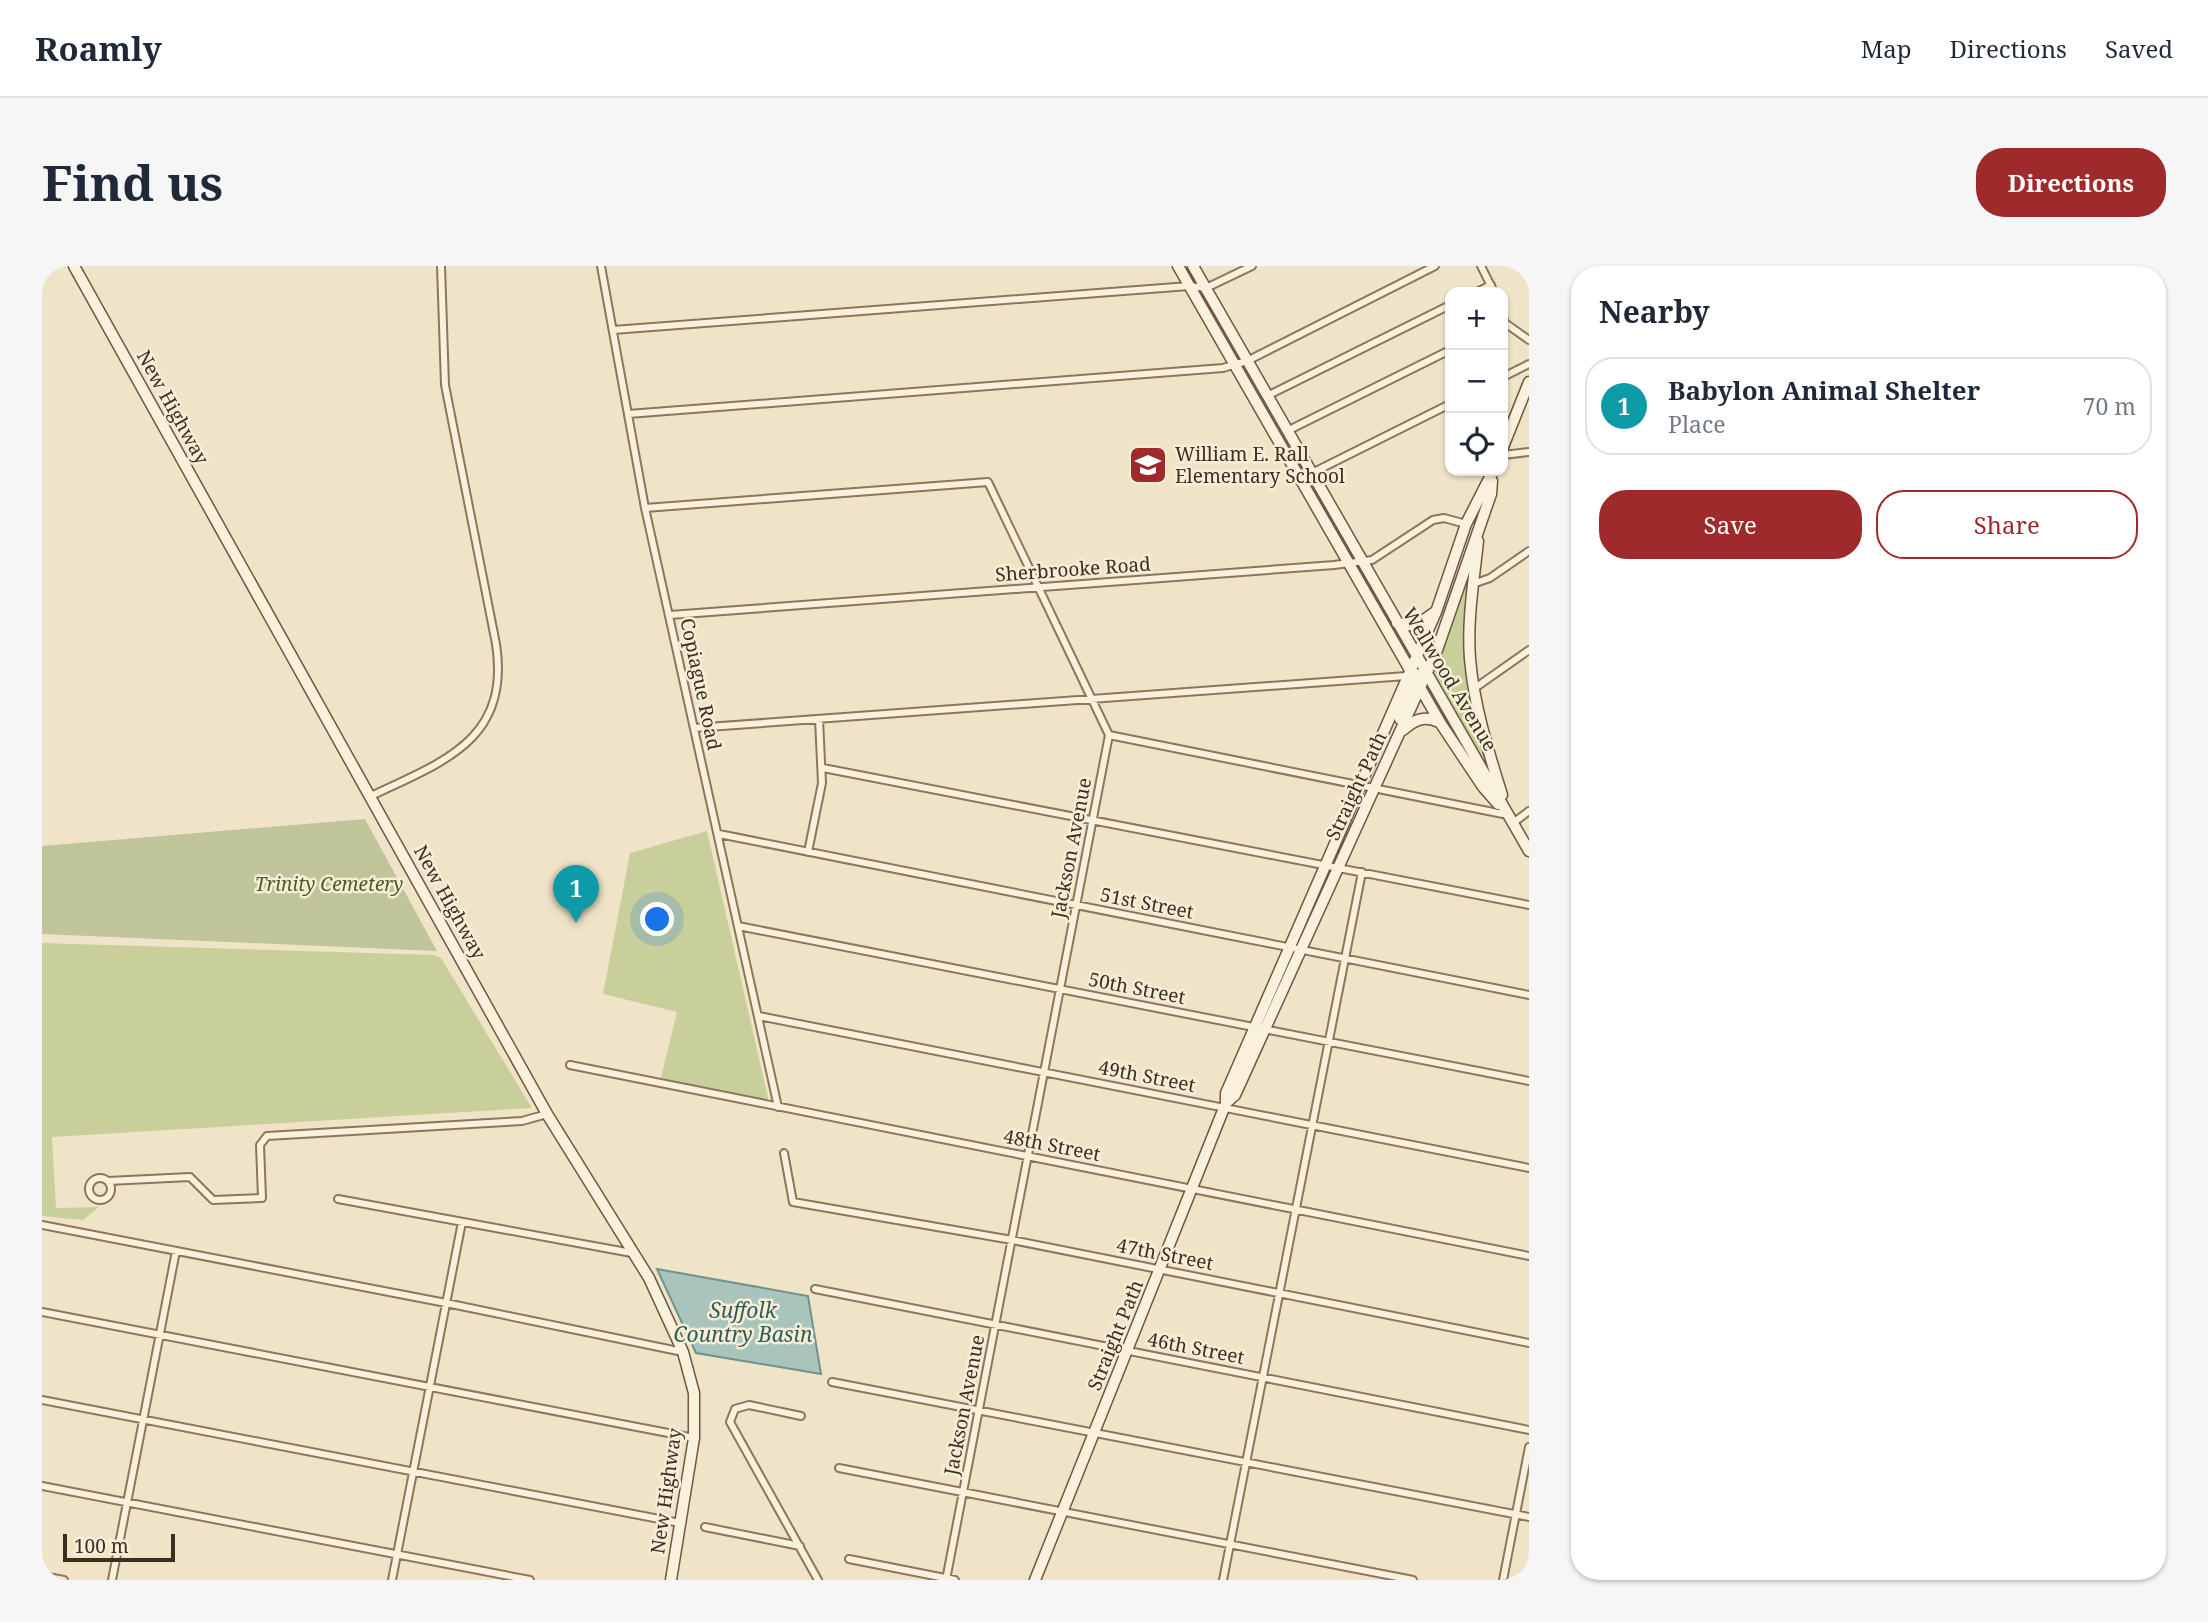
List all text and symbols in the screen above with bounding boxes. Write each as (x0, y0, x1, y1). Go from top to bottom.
text: Roamly (35, 26, 162, 71)
text: Map (1861, 32, 1912, 65)
text: Directions (1950, 32, 2067, 65)
text: Saved (2105, 32, 2173, 65)
button: Directions (1976, 148, 2166, 217)
text: Find us (42, 149, 223, 215)
map controls (1445, 287, 1508, 476)
button: + (1445, 287, 1508, 350)
text: Nearby (1599, 291, 1710, 332)
street label: New Highway (131, 345, 215, 469)
button: − (1445, 350, 1508, 413)
text: Babylon Animal Shelter (1668, 372, 1980, 408)
text: 1 (1618, 390, 1631, 422)
text: 70 m (2083, 390, 2136, 422)
text: Place (1668, 408, 1726, 440)
button: locate (1445, 413, 1508, 476)
place label: William E. Rall Elementary School (1175, 441, 1345, 489)
school or university icon: William E. Rall Elementary School (1127, 444, 1169, 486)
button: Save (1599, 490, 1862, 559)
button: Share (1876, 490, 2138, 559)
street label: Sherbrooke Road (994, 551, 1152, 587)
street label: Wellwood Avenue (1397, 602, 1503, 756)
street label: Copiague Road (674, 616, 728, 753)
street label: Straight Path (1319, 727, 1393, 845)
street label: Jackson Avenue (1044, 776, 1097, 921)
street label: New Highway (408, 840, 492, 964)
pin: 1 (553, 865, 599, 923)
park label: Trinity Cemetery (255, 871, 403, 897)
street label: 51st Street (1098, 881, 1196, 925)
your location (640, 902, 674, 936)
street label: 50th Street (1086, 966, 1188, 1010)
street label: 49th Street (1096, 1054, 1198, 1098)
street label: 48th Street (1001, 1123, 1103, 1167)
street label: 47th Street (1114, 1232, 1216, 1276)
street label: Straight Path (1081, 1276, 1149, 1394)
water label: Suffolk Country Basin (673, 1296, 813, 1348)
street label: 46th Street (1145, 1326, 1247, 1370)
street label: Jackson Avenue (937, 1333, 990, 1478)
street label: New Highway (644, 1426, 688, 1556)
scale bar (63, 1531, 175, 1563)
text: 100 m (74, 1533, 129, 1559)

